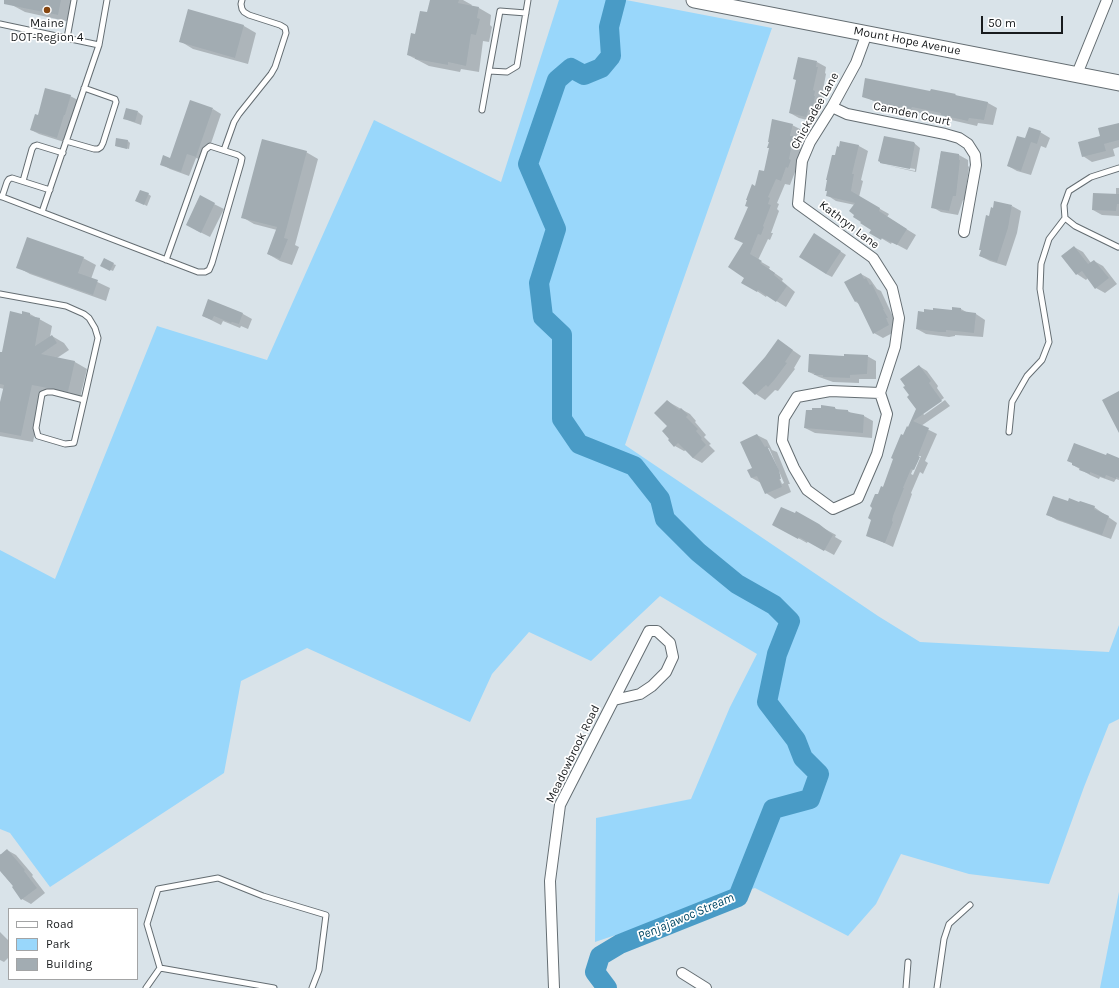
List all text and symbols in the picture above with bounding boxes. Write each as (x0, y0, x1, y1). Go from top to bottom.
marker: Maine DOT-Region 4 (42, 5, 52, 15)
scale bar (983, 8, 1065, 34)
text: 50 m (988, 16, 1016, 30)
place label: Maine DOT-Region 4 (10, 17, 84, 45)
street label: Mount Hope Avenue (852, 24, 962, 58)
street label: Chickadee Lane (788, 70, 842, 152)
street label: Camden Court (872, 99, 952, 129)
street label: Kathryn Lane (816, 198, 882, 252)
street label: Meadowbrook Road (543, 703, 603, 805)
water label: Penjajawoc Stream (635, 890, 737, 944)
legend (8, 908, 138, 980)
text: Road (46, 917, 74, 931)
text: Park (46, 937, 70, 951)
text: Building (46, 957, 92, 971)

